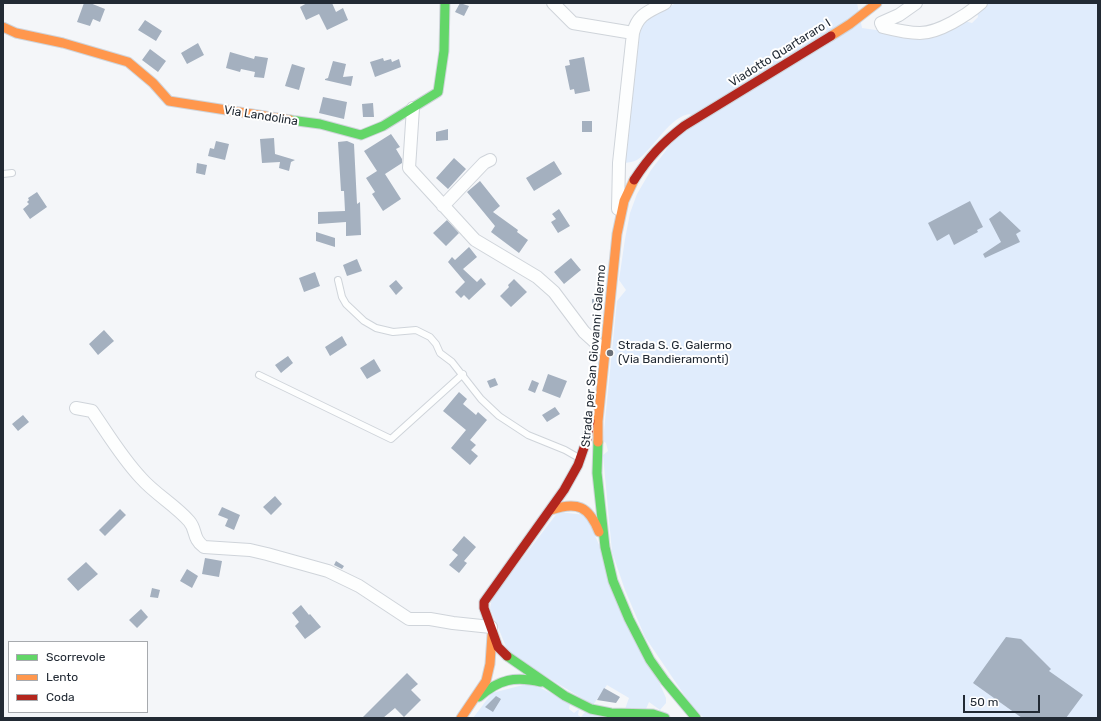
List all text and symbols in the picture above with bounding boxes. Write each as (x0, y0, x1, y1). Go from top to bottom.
street label: Viadotto Quartararo I (727, 16, 833, 90)
street label: Via Landolina (223, 103, 299, 129)
street label: Strada per San Giovanni Galermo (579, 264, 609, 448)
place label: Strada S. G. Galermo (Via Bandieramonti) (618, 339, 732, 367)
marker: Strada S. G. Galermo (Via Bandieramonti) (605, 348, 615, 358)
legend (8, 641, 148, 713)
text: Scorrevole (46, 650, 105, 664)
text: Lento (46, 670, 78, 684)
scale bar (965, 687, 1042, 713)
text: Coda (46, 690, 75, 704)
text: 50 m (970, 695, 998, 709)

